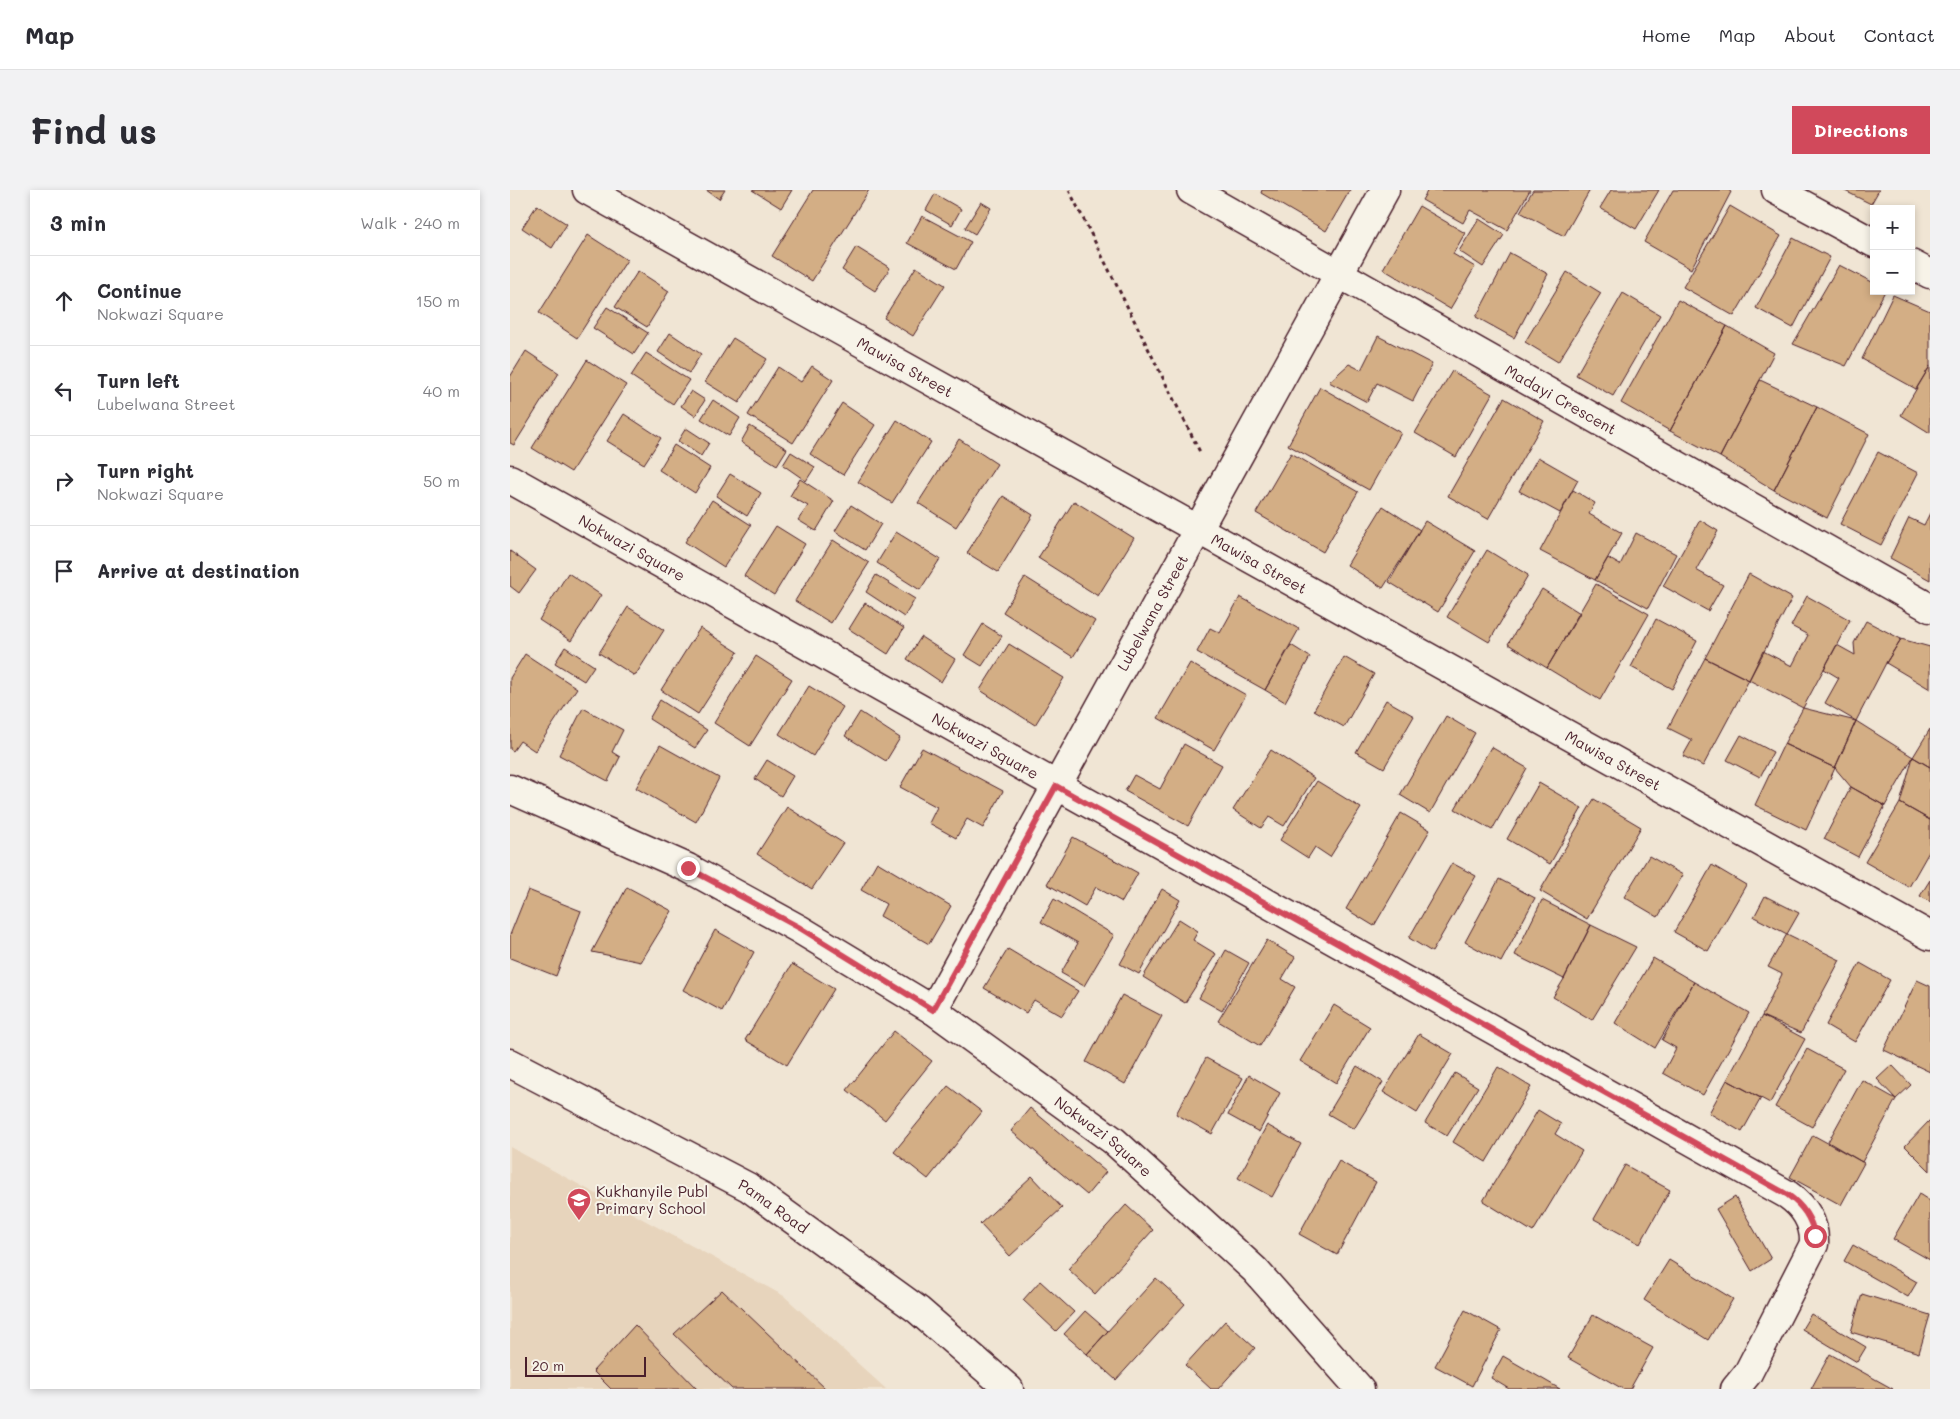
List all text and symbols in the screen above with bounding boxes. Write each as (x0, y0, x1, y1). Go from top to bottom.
text: Map (25, 19, 74, 50)
text: Home (1642, 23, 1691, 47)
text: Map (1719, 23, 1755, 47)
text: About (1783, 23, 1836, 47)
text: Contact (1864, 23, 1935, 47)
button: Directions (1792, 106, 1930, 154)
text: Find us (30, 107, 157, 153)
map controls (1870, 205, 1915, 295)
button: + (1870, 205, 1915, 250)
text: 3 min (50, 209, 106, 236)
text: Walk · 240 m (360, 212, 460, 233)
button: − (1870, 250, 1915, 295)
text: Continue (97, 278, 182, 303)
icon: ahead (50, 287, 78, 315)
text: 150 m (416, 290, 460, 311)
text: Nokwazi Square (97, 303, 224, 324)
street label: Mawisa Street (854, 332, 957, 401)
street label: Madayi Crescent (1501, 360, 1620, 439)
text: Turn left (97, 368, 180, 393)
icon: left (50, 377, 78, 405)
text: 40 m (423, 380, 460, 401)
text: Lubelwana Street (97, 393, 236, 414)
text: Turn right (97, 458, 194, 483)
icon: right (50, 467, 78, 495)
text: 50 m (423, 470, 460, 491)
text: Nokwazi Square (97, 483, 224, 504)
street label: Nokwazi Square (575, 510, 689, 585)
street label: Mawisa Street (1208, 529, 1311, 598)
street label: Lubelwana Street (1112, 551, 1192, 674)
icon: arrive (50, 557, 78, 585)
text: Arrive at destination (97, 558, 300, 583)
street label: Nokwazi Square (929, 708, 1042, 783)
street label: Mawisa Street (1562, 725, 1665, 795)
route end (677, 857, 700, 880)
street label: Nokwazi Square (1051, 1091, 1156, 1181)
street label: Pama Road (735, 1174, 813, 1238)
place label: Kukhanyile Publ Primary School (596, 1181, 708, 1218)
school or university icon: Kukhanyile Publ Primary School (566, 1187, 592, 1221)
route start (1804, 1225, 1827, 1248)
scale bar (525, 1354, 646, 1377)
text: 20 m (532, 1356, 564, 1375)

